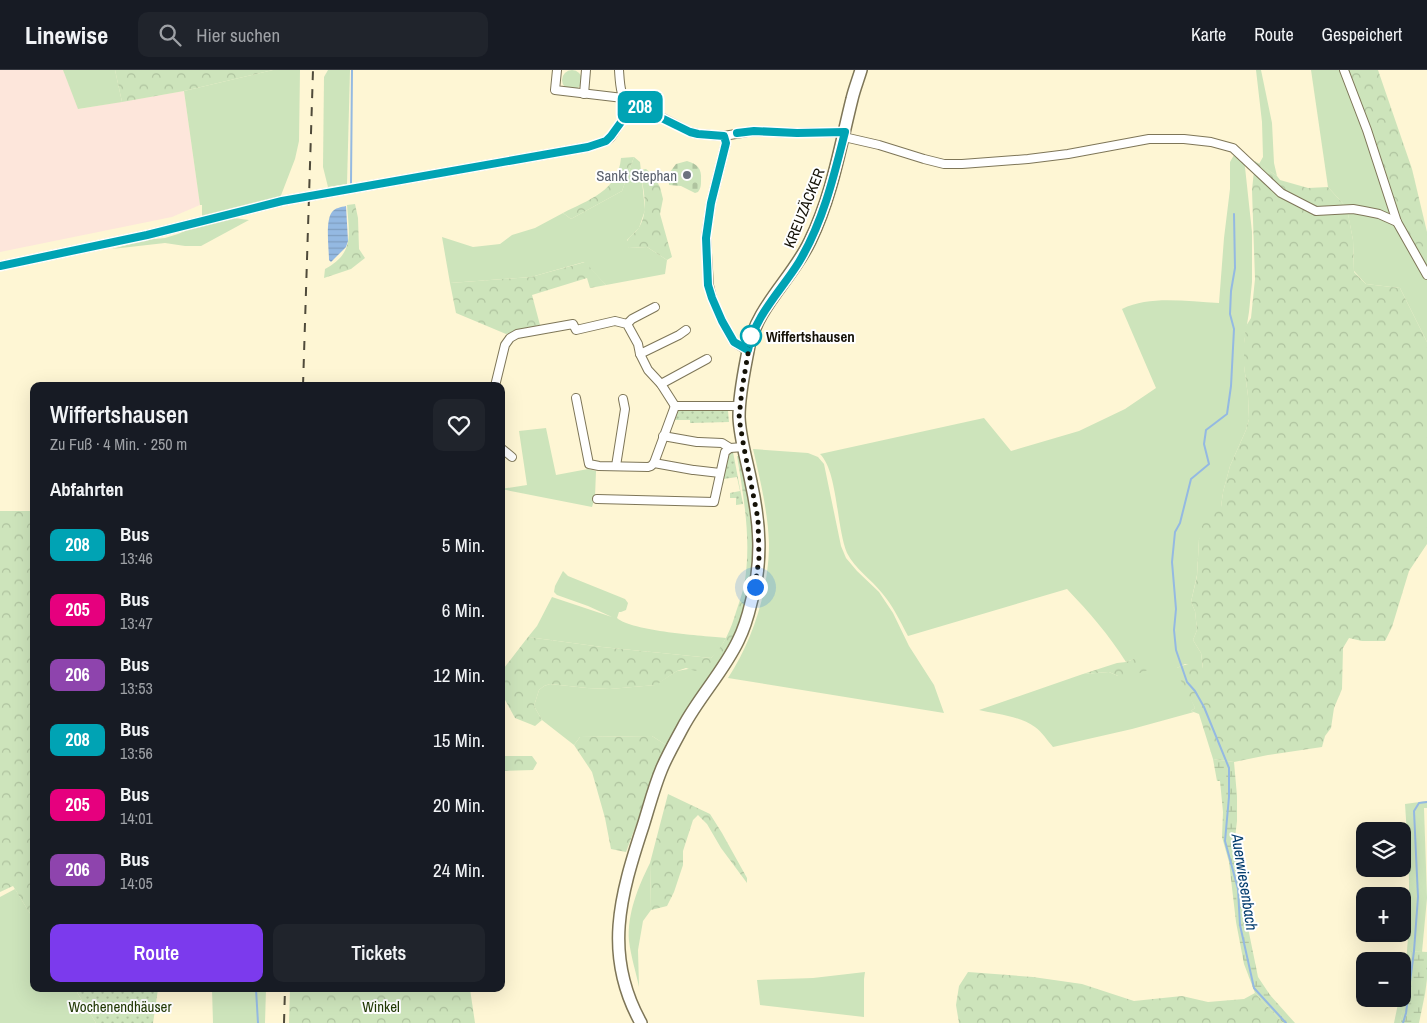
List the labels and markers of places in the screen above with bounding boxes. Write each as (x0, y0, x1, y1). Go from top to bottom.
place label: Sankt Stephan (596, 165, 677, 186)
marker: Sankt Stephan (681, 169, 693, 181)
marker: Wiffertshausen (740, 325, 762, 347)
place label: Wiffertshausen (766, 326, 855, 347)

